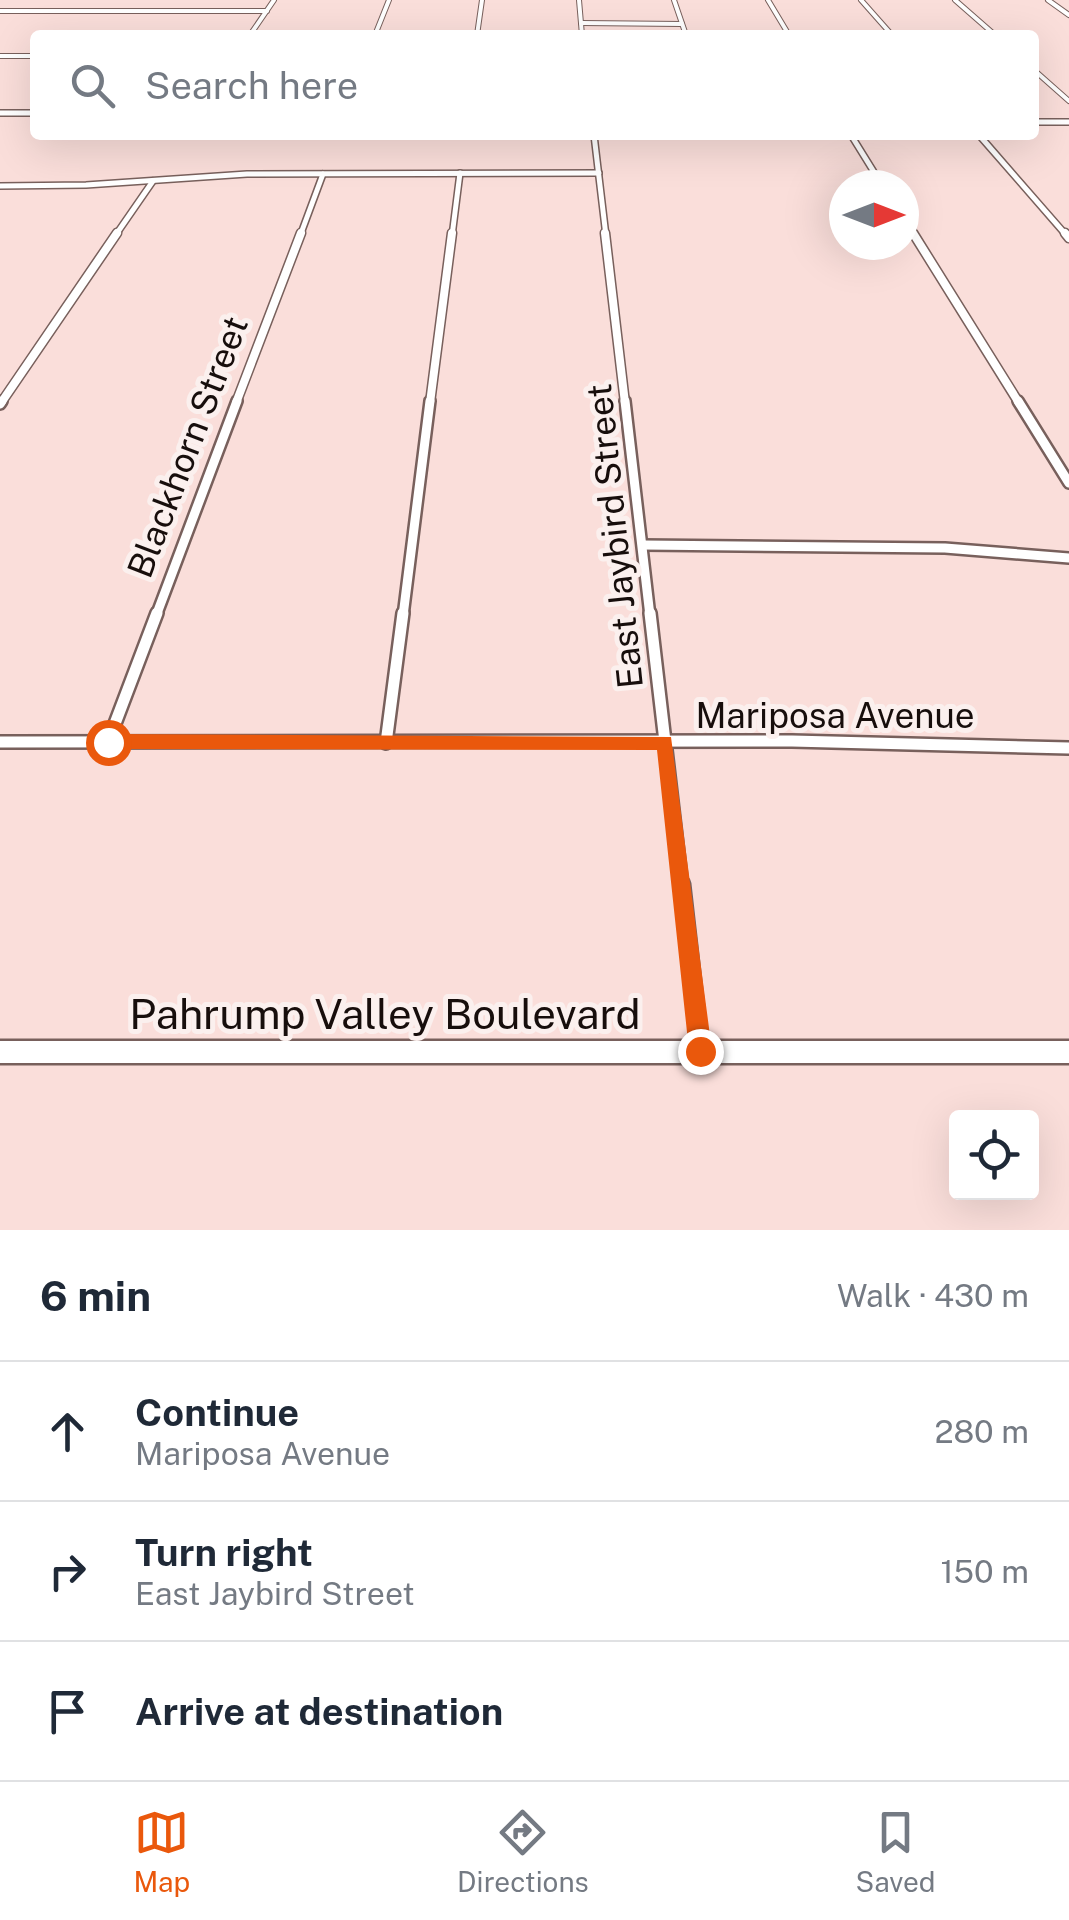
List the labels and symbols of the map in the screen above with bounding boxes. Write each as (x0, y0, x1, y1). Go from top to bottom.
north arrow (829, 170, 919, 260)
street label: Blackhorn Street (119, 311, 256, 583)
street label: East Jaybird Street (578, 382, 651, 690)
street label: Mariposa Avenue (695, 695, 975, 736)
route start (86, 720, 132, 766)
street label: Pahrump Valley Boulevard (129, 989, 641, 1038)
route end (678, 1029, 724, 1075)

